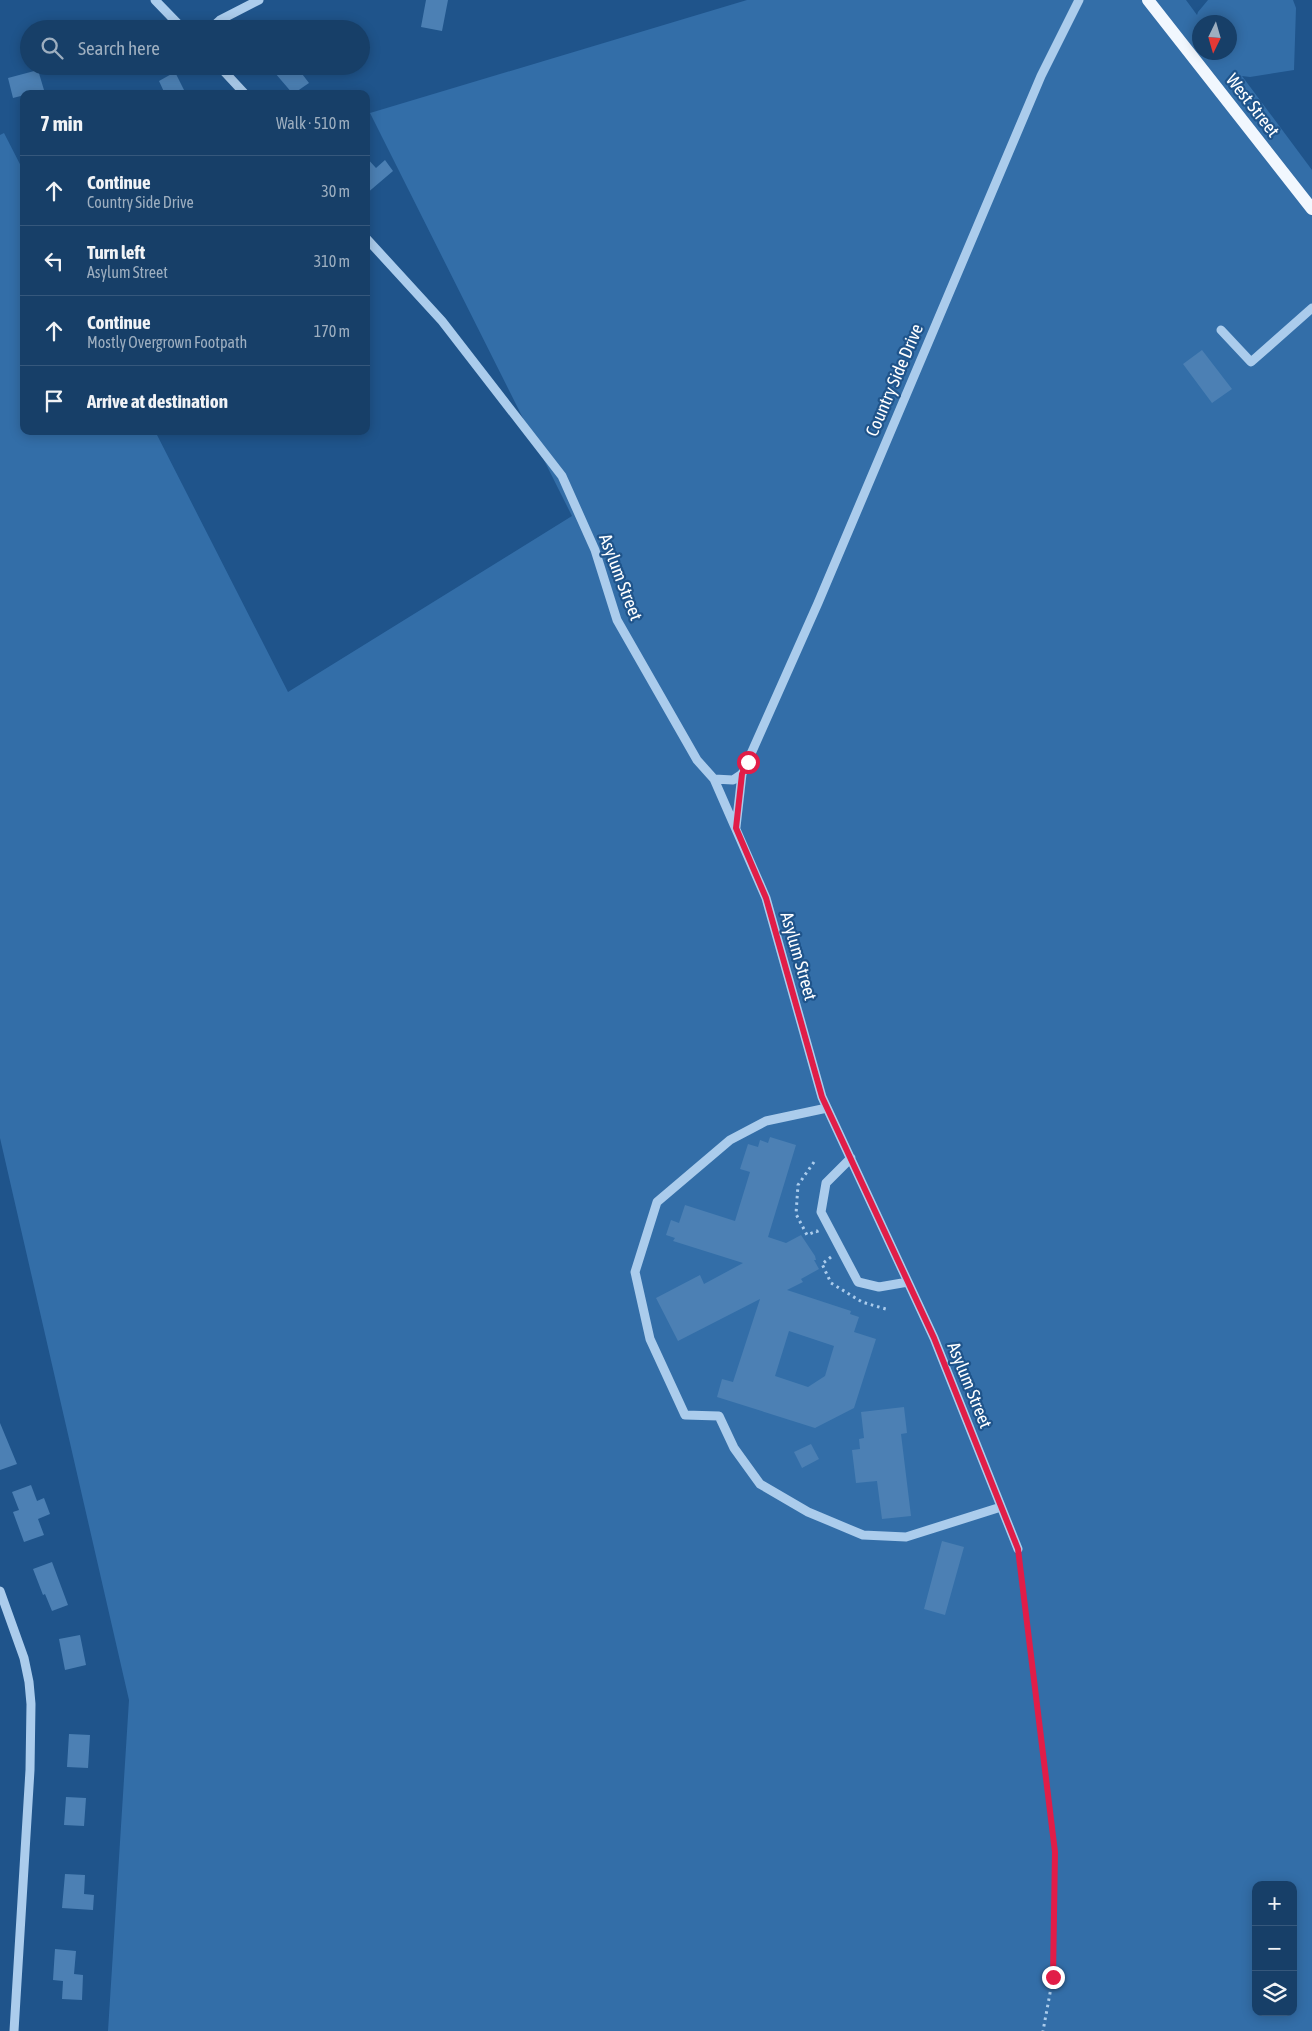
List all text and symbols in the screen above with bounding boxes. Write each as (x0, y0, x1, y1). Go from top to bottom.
north arrow (1192, 15, 1237, 60)
search box (20, 20, 370, 75)
icon: search (38, 34, 66, 62)
text: Search here (78, 37, 160, 59)
street label: West Street (1222, 69, 1284, 141)
text: 7 min (40, 111, 83, 135)
text: Walk · 510 m (276, 114, 350, 132)
text: Continue (87, 171, 151, 193)
icon: ahead (40, 177, 68, 205)
text: 30 m (321, 182, 350, 200)
text: Country Side Drive (87, 193, 194, 211)
text: Turn left (87, 241, 145, 263)
icon: left (40, 247, 68, 275)
text: 310 m (314, 252, 350, 270)
text: Asylum Street (87, 263, 168, 281)
text: Continue (87, 311, 151, 333)
icon: ahead (40, 317, 68, 345)
street label: Country Side Drive (861, 321, 927, 439)
text: 170 m (314, 322, 350, 340)
text: Mostly Overgrown Footpath (87, 333, 247, 351)
icon: arrive (40, 387, 68, 415)
text: Arrive at destination (87, 390, 228, 412)
street label: Asylum Street (595, 531, 647, 623)
route start (737, 751, 760, 774)
street label: Asylum Street (776, 909, 822, 1003)
street label: Asylum Street (943, 1339, 997, 1431)
map controls (1252, 1881, 1297, 2016)
button: + (1252, 1881, 1297, 1926)
button: − (1252, 1926, 1297, 1971)
route end (1042, 1966, 1065, 1989)
button: layers (1252, 1971, 1297, 2016)

